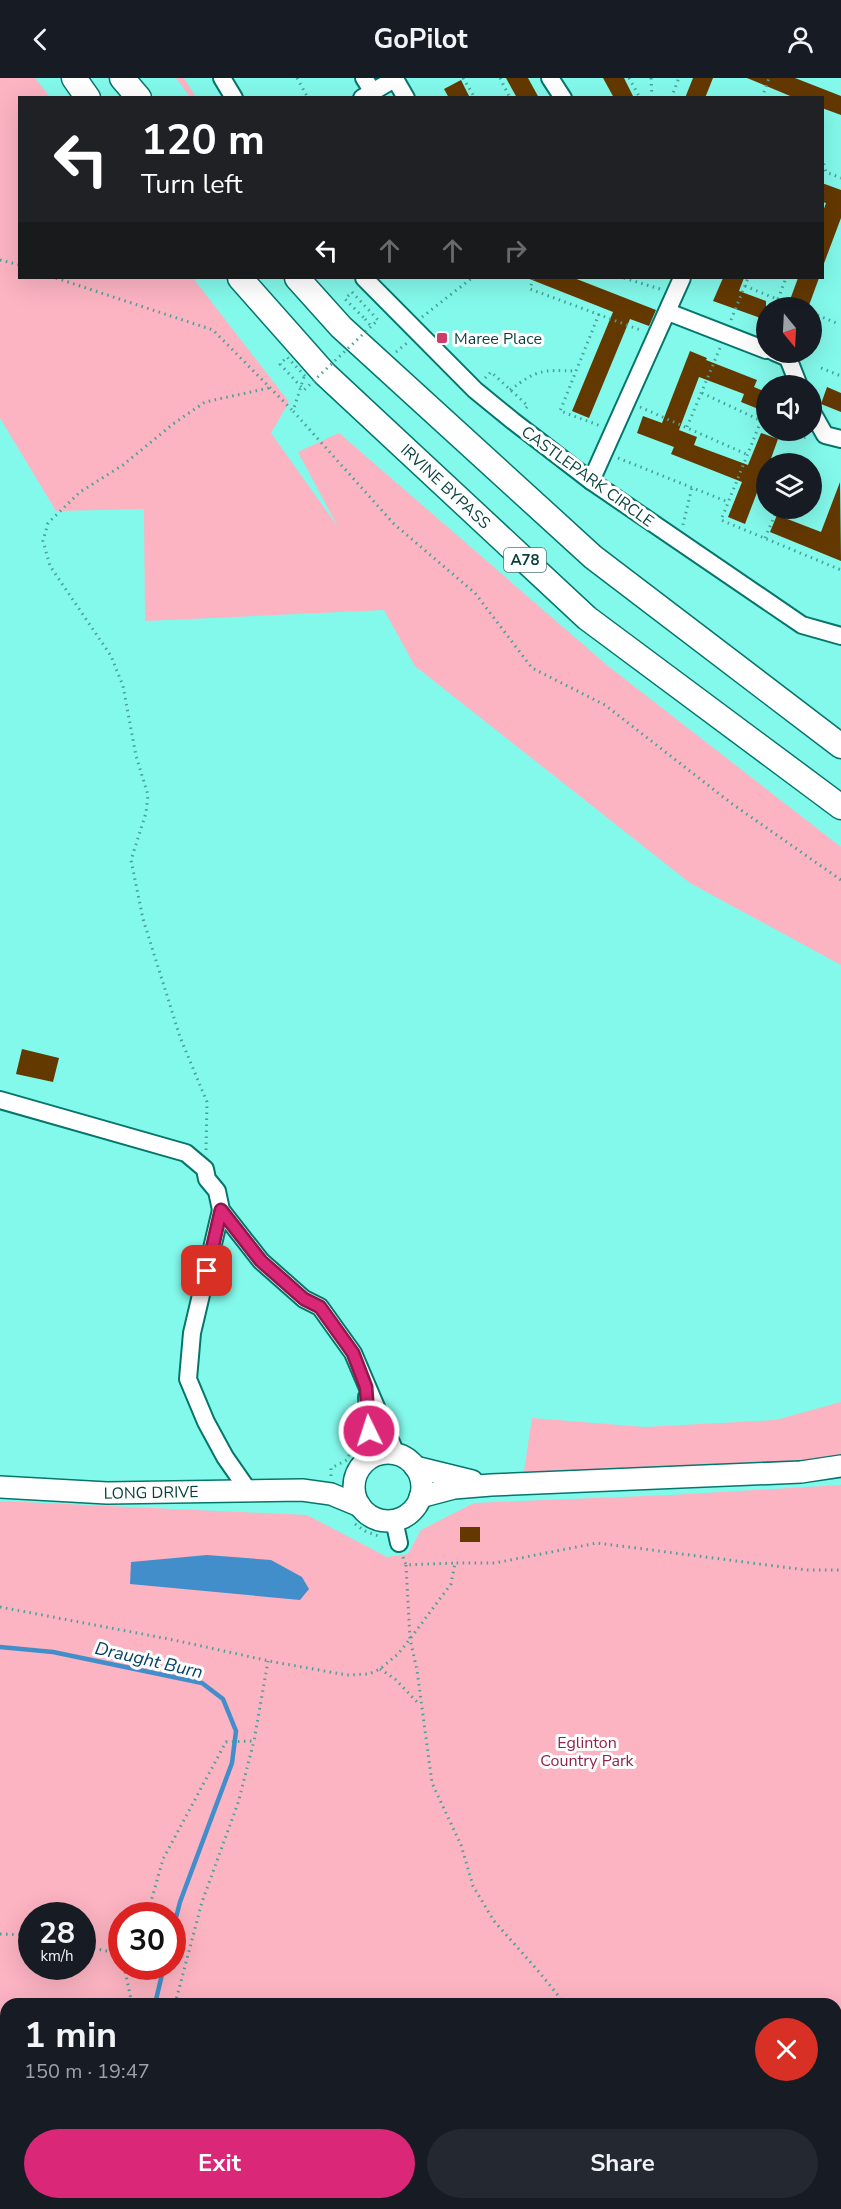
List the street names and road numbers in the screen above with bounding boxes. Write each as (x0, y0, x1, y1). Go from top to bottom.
street label: CASTLEPARK CIRCLE (517, 421, 658, 532)
street label: IRVINE BYPASS (396, 439, 495, 534)
road number: A78 (504, 548, 546, 572)
street label: LONG DRIVE (103, 1481, 199, 1505)

